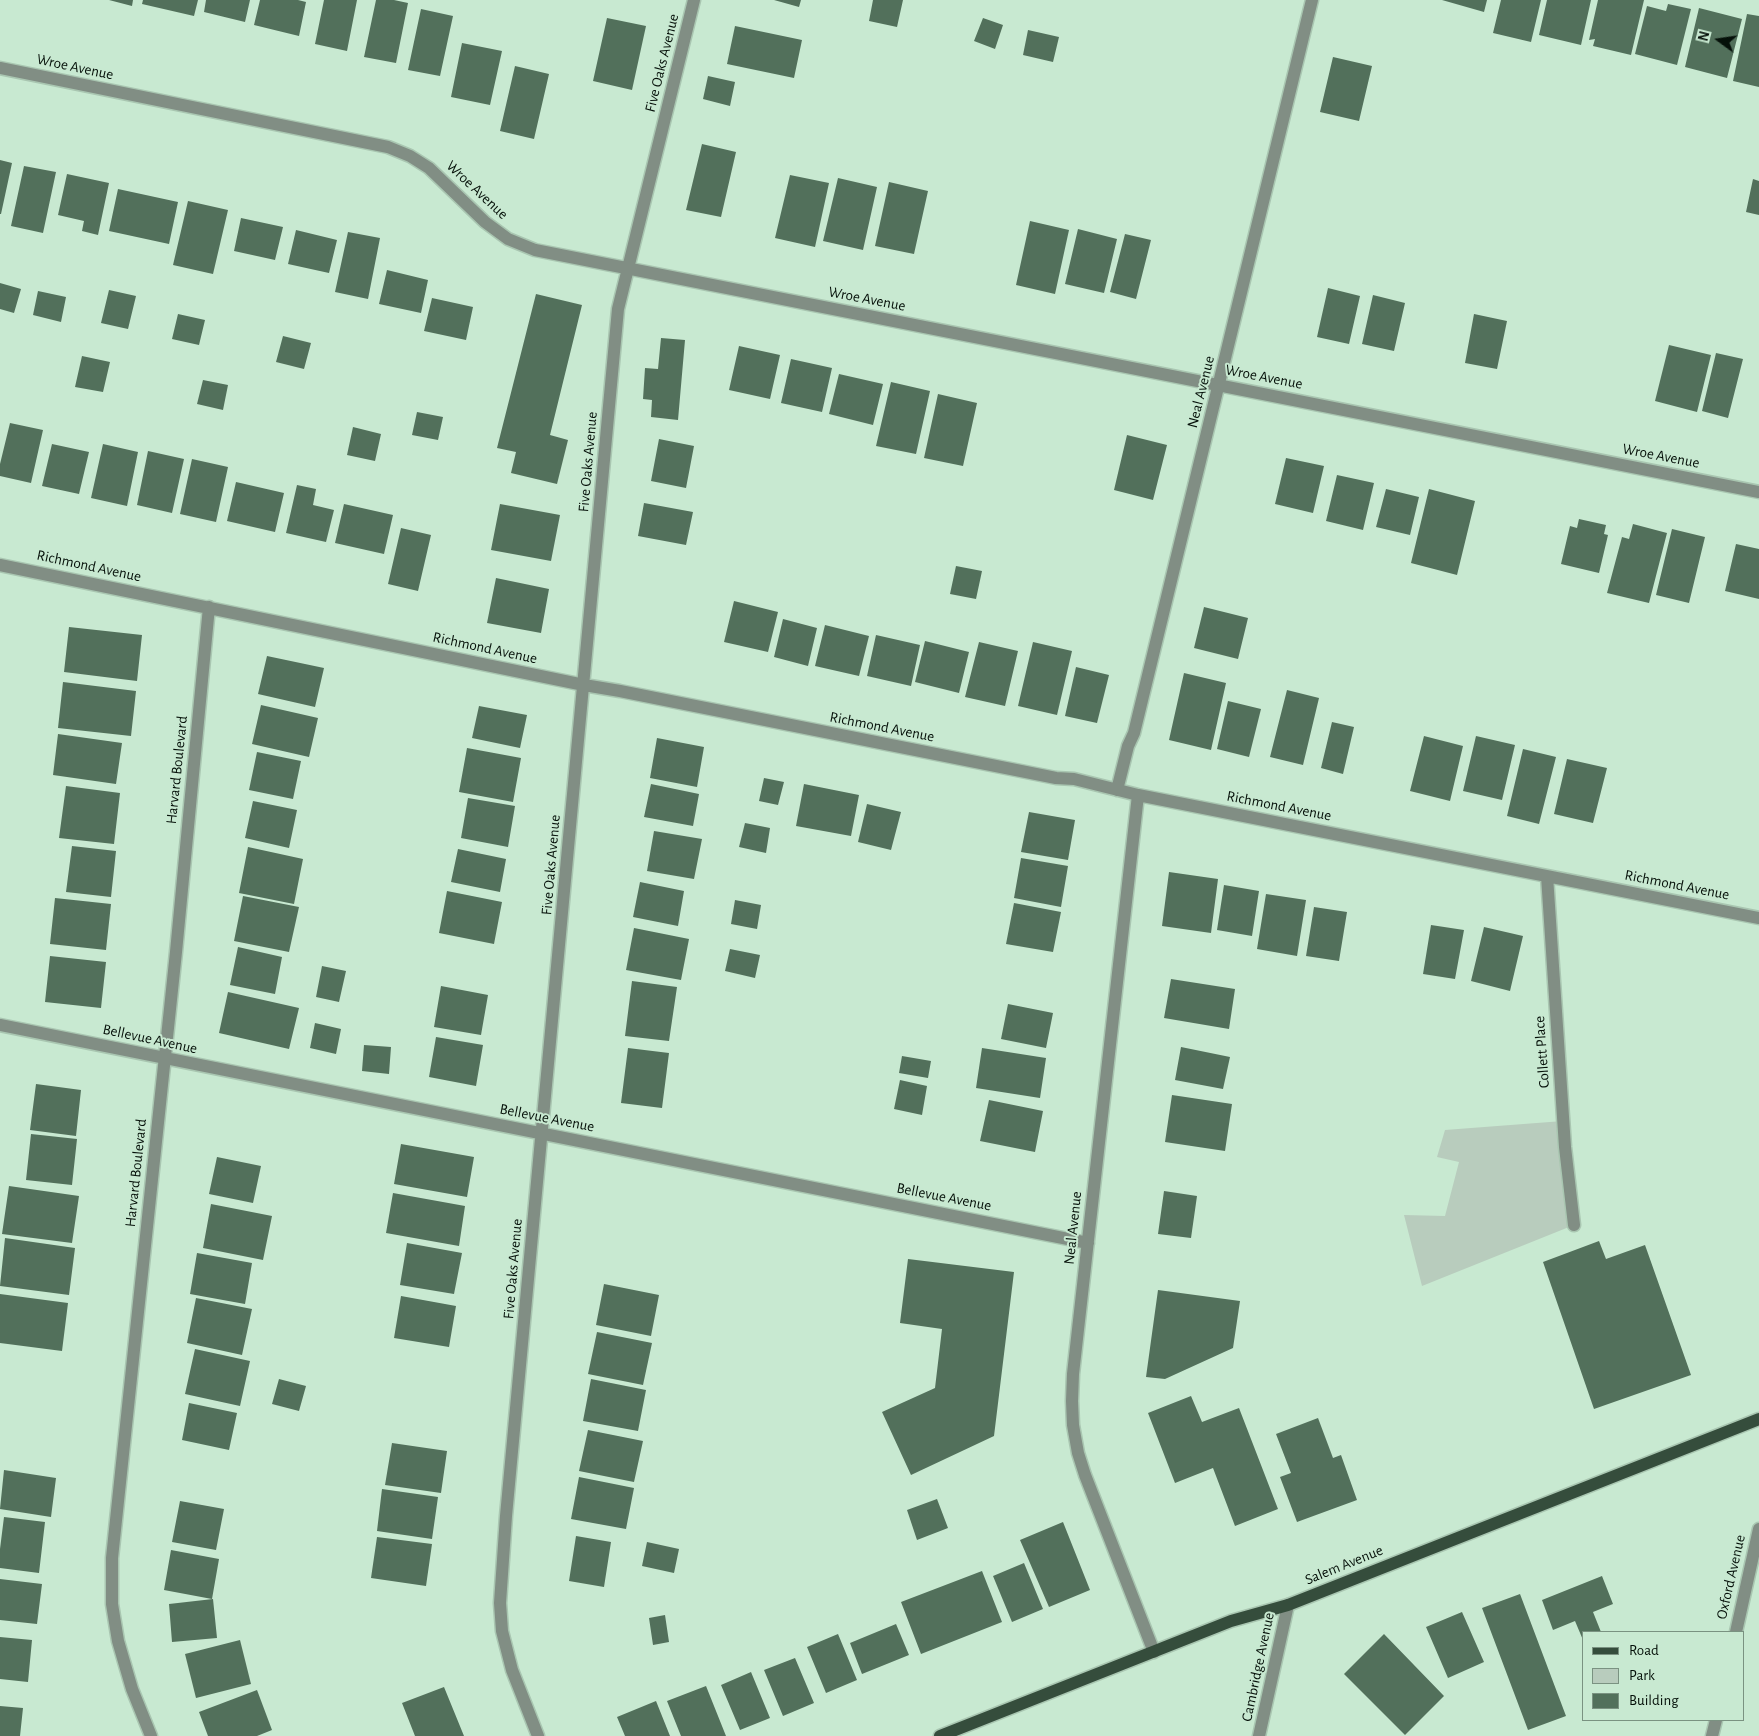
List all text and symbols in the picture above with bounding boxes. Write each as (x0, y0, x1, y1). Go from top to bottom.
street label: Five Oaks Avenue (641, 12, 683, 114)
north arrow (1694, 15, 1744, 65)
text: N (1696, 30, 1712, 43)
street label: Wroe Avenue (35, 50, 115, 84)
street label: Wroe Avenue (442, 157, 512, 223)
street label: Wroe Avenue (827, 283, 907, 315)
street label: Neal Avenue (1183, 354, 1219, 430)
street label: Wroe Avenue (1224, 361, 1304, 393)
street label: Five Oaks Avenue (575, 411, 601, 513)
street label: Wroe Avenue (1621, 440, 1701, 472)
street label: Richmond Avenue (35, 546, 143, 586)
street label: Richmond Avenue (431, 628, 539, 668)
street label: Richmond Avenue (828, 708, 936, 746)
street label: Harvard Boulevard (162, 715, 192, 825)
street label: Richmond Avenue (1225, 787, 1333, 825)
street label: Five Oaks Avenue (538, 814, 564, 916)
street label: Richmond Avenue (1623, 866, 1731, 904)
street label: Collett Place (1530, 1015, 1554, 1089)
street label: Bellevue Avenue (101, 1020, 199, 1058)
street label: Bellevue Avenue (498, 1100, 596, 1136)
street label: Harvard Boulevard (121, 1118, 151, 1228)
street label: Bellevue Avenue (895, 1179, 993, 1215)
street label: Neal Avenue (1060, 1190, 1086, 1266)
street label: Five Oaks Avenue (500, 1218, 526, 1320)
street label: Oxford Avenue (1713, 1533, 1749, 1621)
street label: Salem Avenue (1302, 1541, 1386, 1589)
street label: Cambridge Avenue (1238, 1611, 1278, 1723)
legend (1582, 1631, 1744, 1721)
text: Road (1629, 1643, 1659, 1658)
text: Park (1629, 1668, 1655, 1683)
text: Building (1629, 1693, 1679, 1708)

